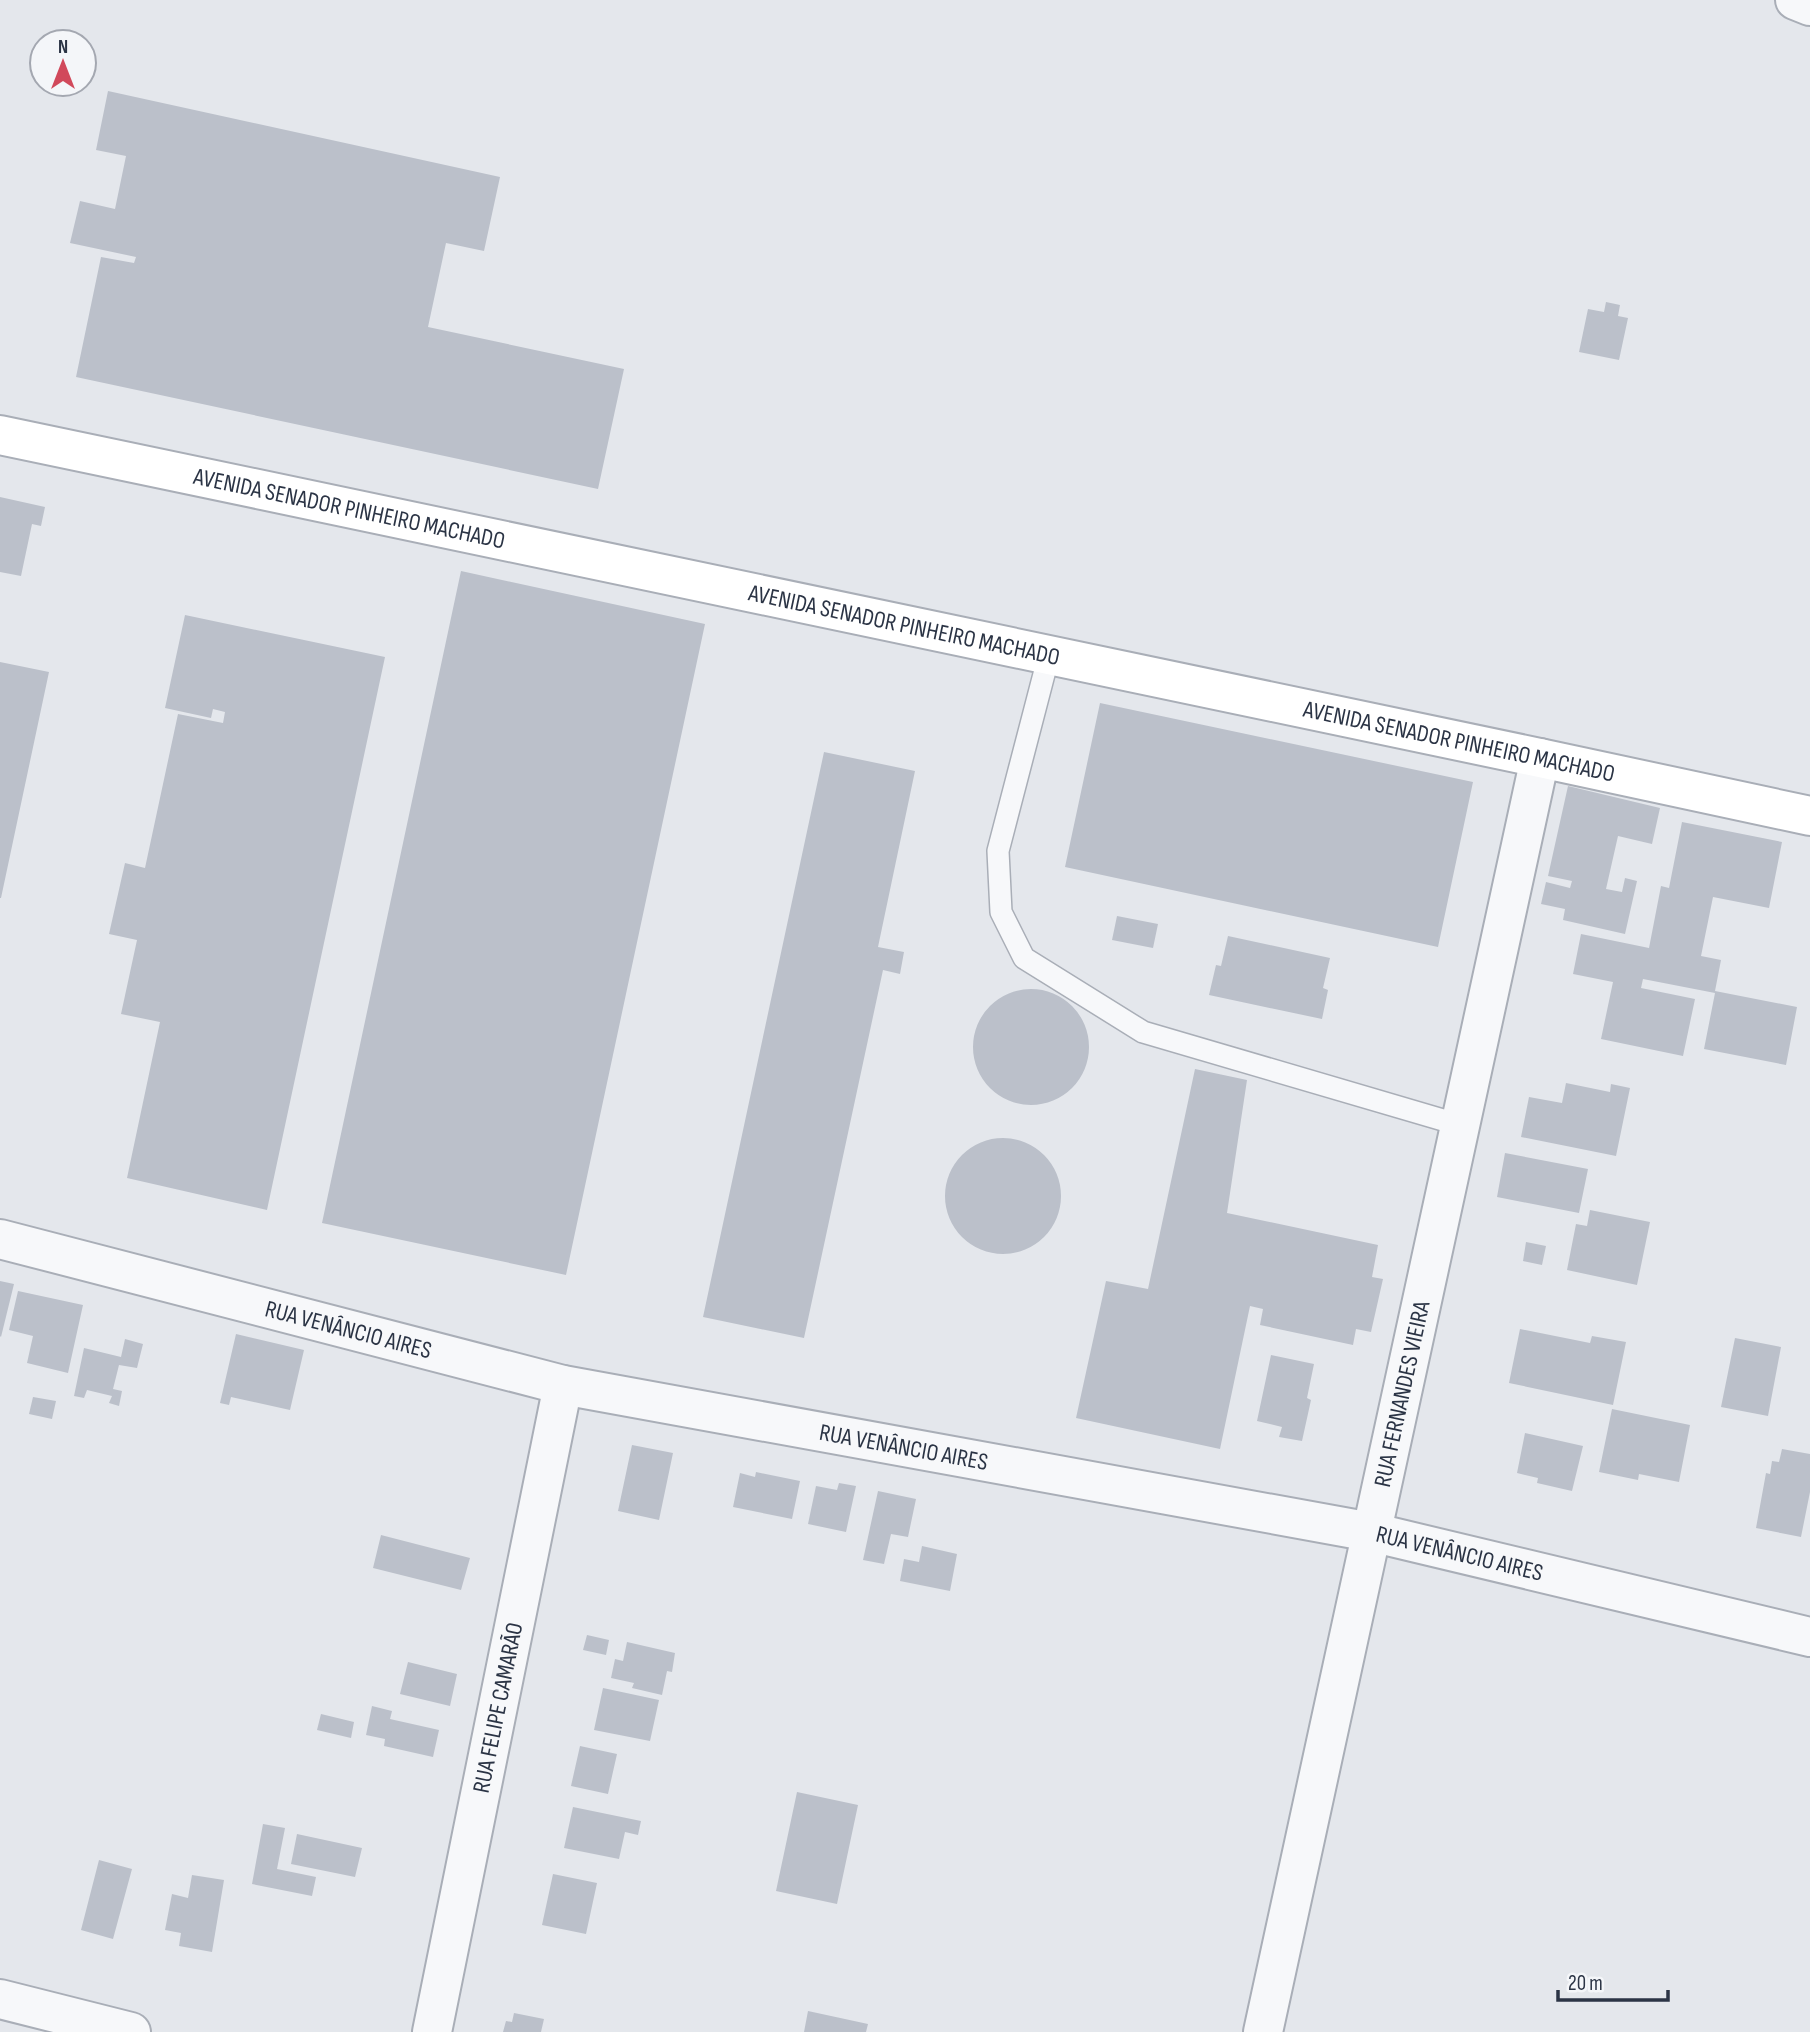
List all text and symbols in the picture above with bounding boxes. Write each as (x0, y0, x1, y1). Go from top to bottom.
north arrow (28, 28, 98, 98)
text: N (58, 36, 68, 59)
street label: AVENIDA SENADOR PINHEIRO MACHADO (190, 461, 508, 555)
street label: AVENIDA SENADOR PINHEIRO MACHADO (745, 578, 1063, 671)
street label: AVENIDA SENADOR PINHEIRO MACHADO (1300, 694, 1617, 788)
street label: RUA VENÂNCIO AIRES (262, 1294, 435, 1365)
street label: RUA FERNANDES VIEIRA (1367, 1298, 1436, 1490)
street label: RUA VENÂNCIO AIRES (817, 1417, 990, 1477)
street label: RUA VENÂNCIO AIRES (1373, 1519, 1546, 1587)
street label: RUA FELIPE CAMARÃO (466, 1620, 529, 1795)
scale bar (1558, 1958, 1668, 2002)
text: 20 m (1568, 1971, 1603, 1996)

